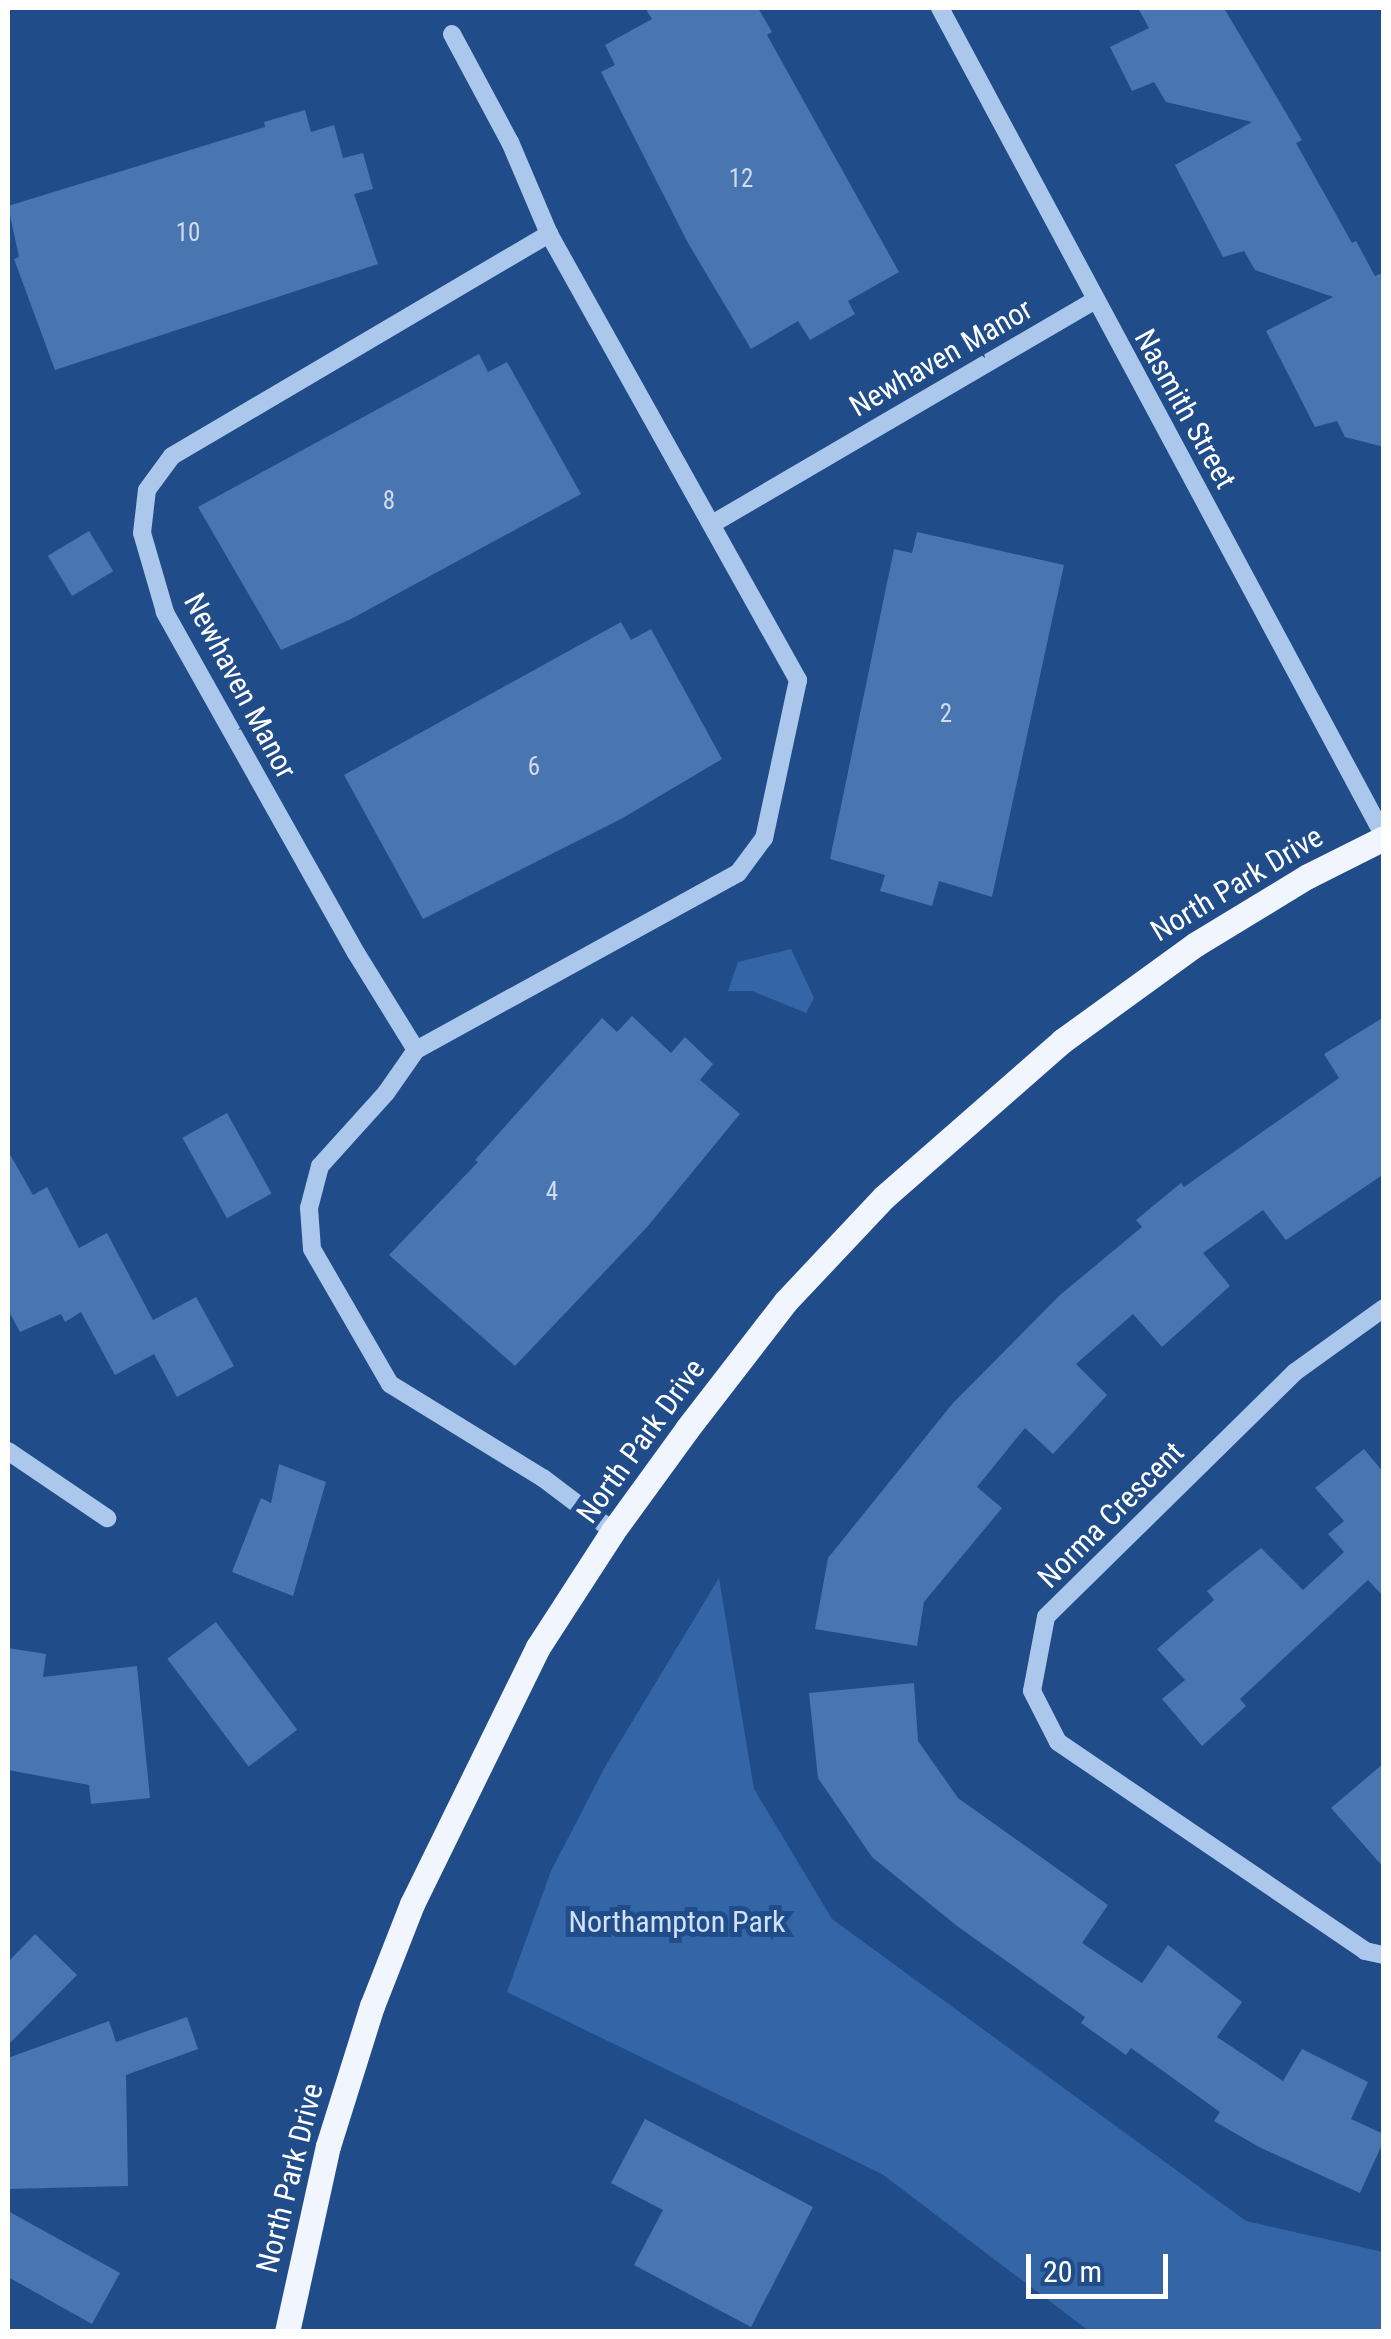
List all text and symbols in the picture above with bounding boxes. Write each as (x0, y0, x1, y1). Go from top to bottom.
house number: 12 (729, 164, 753, 194)
house number: 10 (176, 218, 200, 248)
street label: Newhaven Manor (843, 291, 1039, 425)
street label: Nasmith Street (1126, 323, 1244, 495)
house number: 8 (383, 486, 395, 516)
street label: Newhaven Manor (176, 587, 304, 785)
house number: 2 (940, 699, 952, 729)
house number: 6 (528, 752, 540, 782)
street label: North Park Drive (1145, 819, 1329, 949)
house number: 4 (546, 1177, 558, 1207)
street label: North Park Drive (569, 1352, 713, 1530)
street label: Norma Crescent (1031, 1435, 1191, 1595)
park label: Northampton Park (568, 1904, 786, 1940)
street label: North Park Drive (249, 2080, 331, 2276)
scale bar (1031, 2234, 1174, 2296)
text: 20 m (1043, 2254, 1102, 2289)

